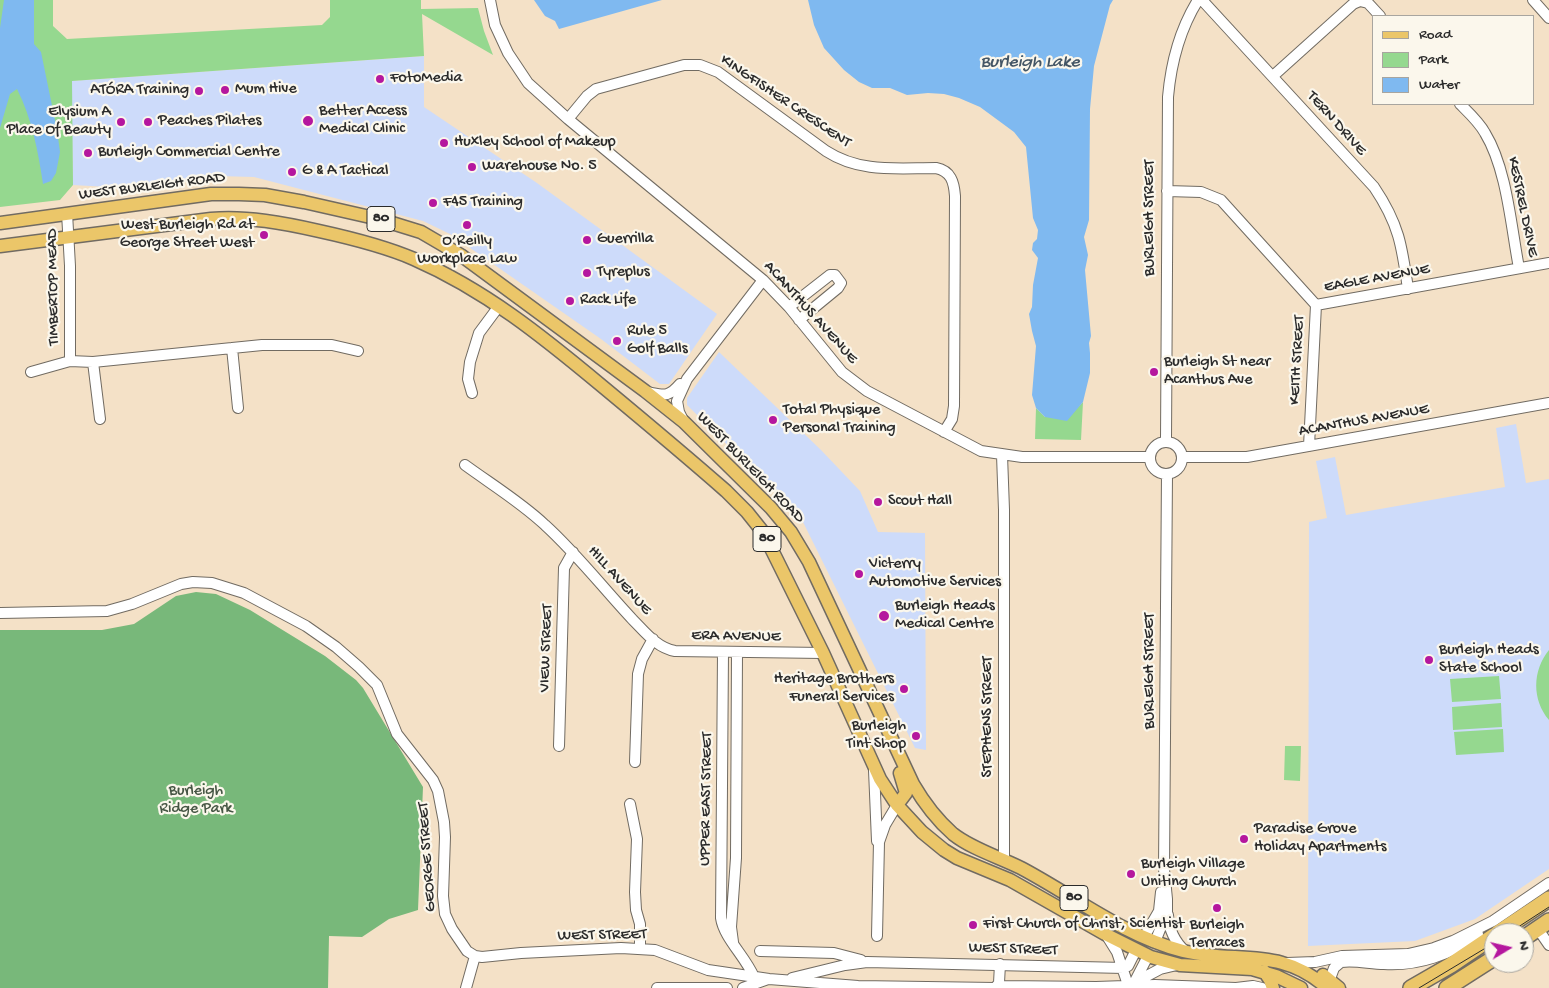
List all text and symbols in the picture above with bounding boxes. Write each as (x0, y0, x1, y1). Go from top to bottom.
legend (1372, 15, 1534, 105)
text: Road (1419, 26, 1452, 44)
street label: KINGFISHER CRESCENT (716, 51, 854, 153)
text: Park (1419, 51, 1448, 69)
water label: Burleigh Lake (980, 52, 1080, 74)
place label: FotoMedia (390, 69, 462, 89)
marker: FotoMedia (374, 73, 386, 85)
text: Water (1419, 76, 1459, 94)
place label: Mum Hive (235, 80, 297, 100)
place label: ATÓRA Training (90, 81, 189, 101)
marker: Mum Hive (219, 84, 231, 96)
marker: ATÓRA Training (193, 85, 205, 97)
street label: TERN DRIVE (1302, 88, 1370, 160)
place label: Better Access Medical Clinic (319, 102, 407, 140)
place label: Elysium A Place Of Beauty (7, 103, 111, 141)
place label: Peaches Pilates (158, 112, 261, 132)
marker: Better Access Medical Clinic (301, 114, 315, 128)
marker: Elysium A Place Of Beauty (115, 116, 127, 128)
marker: Peaches Pilates (142, 116, 154, 128)
place label: Huxley School of Makeup (454, 133, 616, 153)
marker: Huxley School of Makeup (438, 137, 450, 149)
place label: Burleigh Commercial Centre (98, 143, 280, 163)
marker: Burleigh Commercial Centre (82, 147, 94, 159)
street label: KESTREL DRIVE (1502, 155, 1542, 259)
place label: Warehouse No. 5 (482, 157, 597, 177)
street label: BURLEIGH STREET (1141, 160, 1161, 276)
marker: Warehouse No. 5 (466, 161, 478, 173)
place label: G & A Tactical (302, 162, 389, 182)
marker: G & A Tactical (286, 166, 298, 178)
street label: WEST BURLEIGH ROAD (78, 168, 226, 206)
place label: F45 Training (443, 193, 523, 213)
marker: F45 Training (427, 197, 439, 209)
road number: 80 (367, 206, 395, 232)
place label: West Burleigh Rd at George Street West (120, 216, 254, 254)
marker: O’Reilly Workplace Law (461, 219, 473, 231)
street label: TIMBERTOP MEAD (43, 228, 65, 346)
marker: West Burleigh Rd at George Street West (258, 229, 270, 241)
place label: Guerrilla (597, 230, 654, 250)
place label: O’Reilly Workplace Law (417, 232, 517, 270)
marker: Guerrilla (581, 234, 593, 246)
street label: ACANTHUS AVENUE (759, 258, 861, 368)
street label: EAGLE AVENUE (1323, 260, 1431, 298)
place label: Tyreplus (597, 263, 650, 283)
marker: Tyreplus (581, 267, 593, 279)
place label: Rack Life (580, 291, 636, 311)
marker: Rack Life (564, 295, 576, 307)
street label: KEITH STREET (1286, 315, 1310, 405)
place label: Rule 5 Golf Balls (627, 322, 688, 360)
marker: Rule 5 Golf Balls (611, 335, 623, 347)
place label: Burleigh St near Acanthus Ave (1164, 353, 1270, 391)
marker: Burleigh St near Acanthus Ave (1148, 366, 1160, 378)
street label: ACANTHUS AVENUE (1297, 400, 1431, 442)
place label: Total Physique Personal Training (783, 401, 896, 439)
street label: WEST BURLEIGH ROAD (692, 408, 808, 528)
marker: Total Physique Personal Training (767, 414, 779, 426)
place label: Scout Hall (888, 492, 952, 512)
marker: Scout Hall (872, 496, 884, 508)
road number: 80 (753, 526, 781, 552)
street label: HILL AVENUE (583, 542, 655, 620)
place label: Victerry Automotive Services (869, 555, 1001, 593)
marker: Victerry Automotive Services (853, 568, 865, 580)
place label: Burleigh Heads Medical Centre (895, 597, 995, 635)
street label: VIEW STREET (536, 604, 558, 692)
marker: Burleigh Heads Medical Centre (877, 609, 891, 623)
street label: BURLEIGH STREET (1141, 613, 1161, 729)
street label: ERA AVENUE (691, 627, 781, 647)
place label: Burleigh Heads State School (1439, 641, 1539, 679)
marker: Burleigh Heads State School (1423, 654, 1435, 666)
street label: STEPHENS STREET (979, 656, 999, 778)
place label: Heritage Brothers Funeral Services (774, 670, 894, 708)
marker: Heritage Brothers Funeral Services (898, 683, 910, 695)
place label: Burleigh Tint Shop (846, 717, 906, 755)
marker: Burleigh Tint Shop (910, 730, 922, 742)
street label: UPPER EAST STREET (696, 732, 718, 866)
park label: Burleigh Ridge Park (160, 782, 232, 820)
street label: GEORGE STREET (415, 801, 441, 913)
place label: Paradise Grove Holiday Apartments (1254, 820, 1386, 858)
marker: Paradise Grove Holiday Apartments (1238, 833, 1250, 845)
place label: Burleigh Village Uniting Church (1141, 855, 1245, 893)
marker: Burleigh Village Uniting Church (1125, 868, 1137, 880)
road number: 80 (1060, 886, 1088, 910)
marker: Burleigh Terraces (1211, 902, 1223, 914)
place label: First Church of Christ, Scientist (983, 915, 1184, 935)
place label: Burleigh Terraces (1190, 916, 1244, 954)
marker: First Church of Christ, Scientist (967, 919, 979, 931)
north arrow (1484, 923, 1534, 973)
street label: WEST STREET (557, 926, 647, 946)
street label: WEST STREET (968, 939, 1058, 961)
text: N (1514, 940, 1532, 952)

